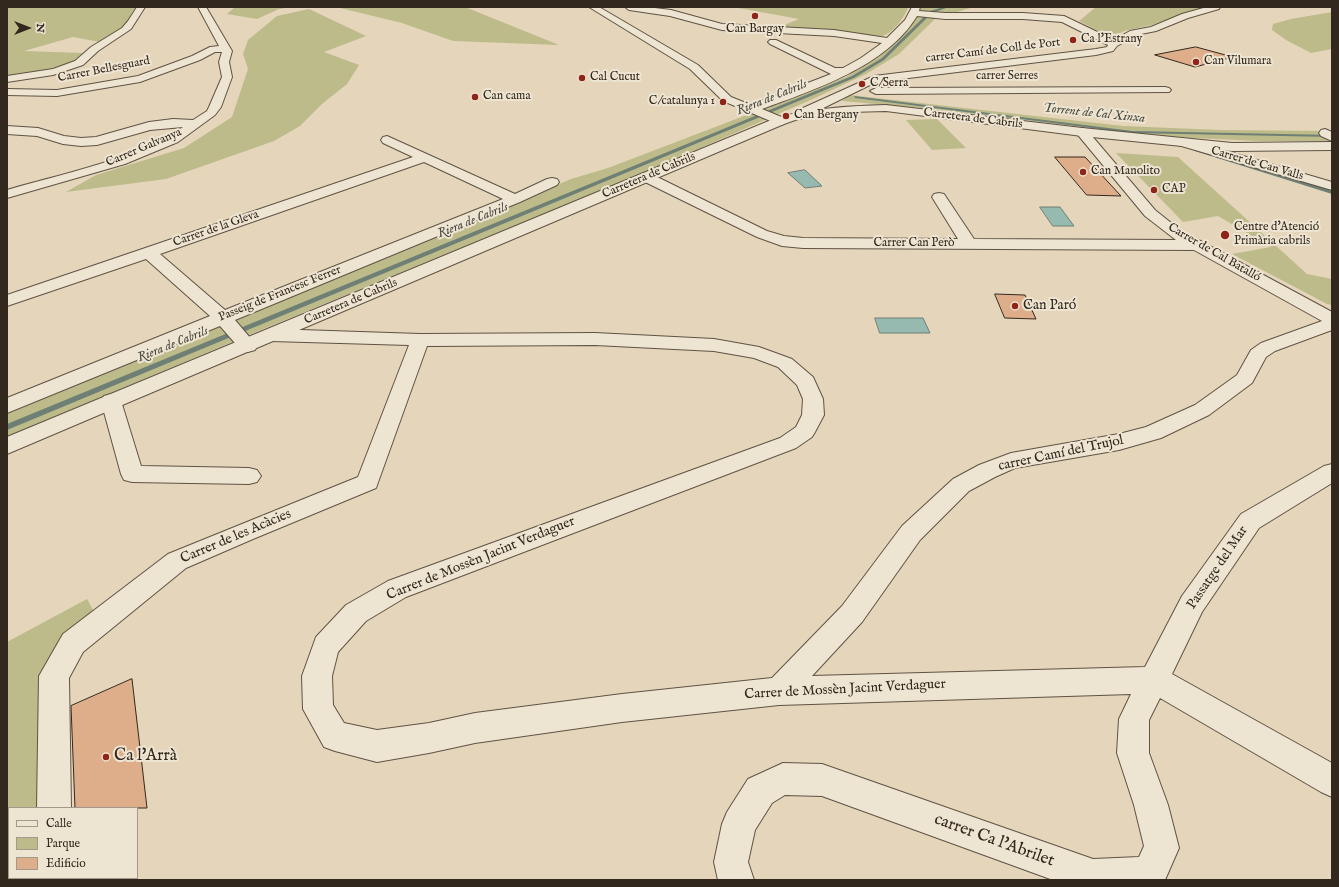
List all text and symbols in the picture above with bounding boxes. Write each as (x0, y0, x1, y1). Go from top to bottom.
north arrow (8, 8, 48, 48)
marker: Can Bargay (750, 11, 760, 21)
text: N (33, 23, 47, 33)
place label: Can Bargay (726, 23, 784, 37)
place label: Ca l'Estrany (1081, 33, 1142, 47)
marker: Ca l'Estrany (1068, 35, 1078, 45)
street label: carrer Camí de Coll de Port (925, 36, 1061, 66)
street label: Carrer Bellesguard (57, 54, 151, 86)
place label: Can Vilumara (1204, 55, 1271, 69)
marker: Can Vilumara (1191, 57, 1201, 67)
street label: carrer Serres (976, 70, 1038, 84)
place label: Cal Cucut (590, 71, 640, 85)
marker: Cal Cucut (577, 73, 587, 83)
water label: Riera de Cabrils (734, 77, 810, 119)
place label: C/Serra (870, 77, 908, 91)
marker: C/Serra (857, 79, 867, 89)
place label: Can cama (483, 90, 531, 104)
marker: Can cama (470, 92, 480, 102)
place label: C/catalunya 1 (649, 95, 715, 109)
marker: C/catalunya 1 (718, 97, 728, 107)
water label: Torrent de Cal Xinxa (1042, 101, 1146, 127)
street label: Carretera de Cabrils (923, 106, 1023, 132)
place label: Can Bergany (794, 109, 859, 123)
marker: Can Bergany (781, 111, 791, 121)
street label: Carrer Galvanya (104, 126, 184, 170)
street label: Carrer de Can Valls (1209, 144, 1305, 184)
street label: Carretera de Cabrils (600, 150, 698, 202)
place label: Can Manolito (1091, 165, 1160, 179)
marker: Can Manolito (1078, 167, 1088, 177)
place label: CAP (1162, 183, 1186, 197)
marker: CAP (1149, 185, 1159, 195)
water label: Riera de Cabrils (435, 200, 511, 242)
street label: Carrer de la Gleva (171, 208, 261, 250)
street label: Carrer de Cal Batalló (1165, 221, 1263, 285)
place label: Centre d'Atenció Primària cabrils (1234, 221, 1319, 249)
marker: Centre d'Atenció Primària cabrils (1219, 229, 1231, 241)
street label: Carrer Can Però (873, 237, 955, 251)
street label: Passeig de Francesc Ferrer (217, 263, 343, 325)
street label: Carretera de Cabrils (302, 276, 400, 328)
place label: Can Paró (1023, 298, 1076, 314)
marker: Can Paró (1010, 301, 1020, 311)
water label: Riera de Cabrils (135, 324, 211, 366)
street label: carrer Camí del Trujol (997, 433, 1125, 475)
street label: Carrer de les Acàcies (178, 506, 294, 568)
street label: Carrer de Mossèn Jacint Verdaguer (384, 513, 578, 605)
street label: Passatge del Mar (1184, 523, 1252, 613)
street label: Carrer de Mossèn Jacint Verdaguer (744, 676, 946, 704)
place label: Ca l'Arrà (114, 747, 177, 767)
marker: Ca l'Arrà (101, 752, 111, 762)
legend (8, 807, 138, 879)
street label: carrer Ca l'Abrilet (931, 810, 1057, 872)
text: Calle (46, 816, 72, 831)
text: Parque (46, 836, 80, 851)
text: Edificio (46, 856, 86, 871)

